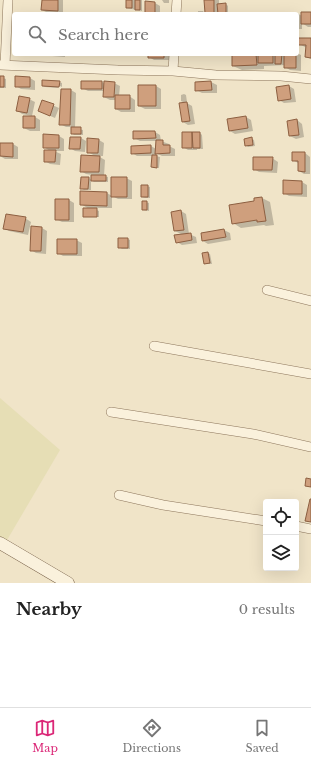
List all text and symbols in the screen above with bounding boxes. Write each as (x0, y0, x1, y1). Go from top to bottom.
search box (12, 12, 299, 56)
icon: search (26, 23, 48, 45)
text: Search here (58, 25, 149, 44)
map controls (263, 499, 299, 571)
button: locate (263, 499, 299, 535)
button: layers (263, 535, 299, 571)
text: Nearby (16, 599, 82, 620)
text: 0 results (239, 601, 295, 618)
tab: Map (32, 717, 58, 755)
tab: Directions (122, 717, 181, 755)
tab: Saved (246, 717, 279, 755)

